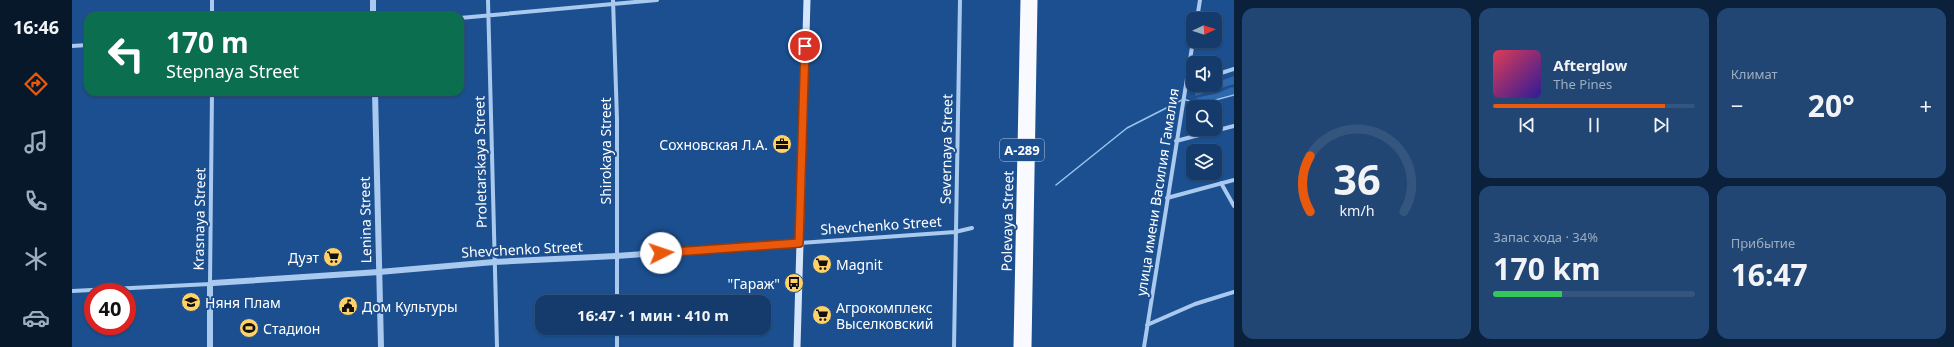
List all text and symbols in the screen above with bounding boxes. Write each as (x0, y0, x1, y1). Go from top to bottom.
north arrow (1186, 12, 1222, 48)
map controls (1186, 12, 1222, 180)
text: 16:46 (13, 15, 59, 39)
text: 170 m (166, 23, 249, 61)
icon: left (100, 28, 152, 80)
pin (788, 29, 822, 63)
icon: arrive (794, 35, 816, 57)
text: Afterglow (1553, 55, 1627, 75)
button: sound (1186, 56, 1222, 92)
text: Stepnaya Street (166, 59, 299, 83)
text: Климат (1731, 65, 1778, 83)
icon: directions (22, 70, 50, 98)
text: The Pines (1553, 75, 1612, 93)
text: 20° (1808, 85, 1855, 126)
street label: улица имени Василия Гамалия (1131, 87, 1183, 297)
text: − (1731, 90, 1743, 120)
text: + (1919, 90, 1932, 120)
street label: Severnaya Street (936, 94, 956, 204)
street label: Proletarskaya Street (469, 96, 491, 228)
street label: Shirokaya Street (596, 98, 615, 204)
button: search (1186, 100, 1222, 136)
icon: previous (1516, 114, 1538, 136)
icon: pause (1583, 114, 1605, 136)
icon: next (1650, 114, 1672, 136)
icon: music (22, 128, 50, 156)
office icon: Сохновская Л.А. (771, 133, 793, 155)
place label: Сохновская Л.А. (659, 135, 768, 154)
road number: А-289 (1000, 139, 1044, 161)
button: layers (1186, 144, 1222, 180)
text: 36 (1333, 150, 1380, 206)
street label: Krasnaya Street (189, 167, 209, 271)
street label: Polevaya Street (997, 170, 1017, 272)
street label: Lenina Street (355, 176, 375, 264)
icon: phone (22, 187, 50, 215)
text: km/h (1339, 200, 1374, 219)
street label: Shevchenko Street (820, 211, 942, 239)
text: Запас хода · 34% (1493, 228, 1598, 246)
position arrow (640, 232, 682, 274)
text: Прибытие (1731, 234, 1795, 252)
street label: Shevchenko Street (461, 236, 583, 262)
icon: climate (22, 245, 50, 273)
supermarket icon: Дуэт (322, 246, 344, 268)
place label: Дуэт (288, 248, 319, 267)
text: 170 km (1493, 248, 1600, 289)
supermarket icon: Magnit (811, 253, 833, 275)
text: 16:47 (1731, 254, 1808, 295)
place label: Magnit (836, 255, 882, 274)
bus stop icon: "Гараж" (783, 272, 805, 294)
place label: "Гараж" (728, 274, 780, 293)
speed limit sign: 40 (84, 283, 136, 335)
school or university icon: Няня Плам (180, 291, 202, 313)
place label: Няня Плам (205, 293, 281, 312)
public building icon: Дом Культуры (337, 295, 359, 317)
place label: Дом Культуры (362, 297, 458, 316)
place label: Агрокомплекс Выселковский (836, 298, 934, 333)
icon: car (22, 304, 50, 332)
supermarket icon: Агрокомплекс Выселковский (811, 304, 833, 326)
text: 16:47 · 1 мин · 410 m (577, 305, 729, 325)
sports icon: Стадион (238, 317, 260, 339)
place label: Стадион (263, 319, 320, 338)

